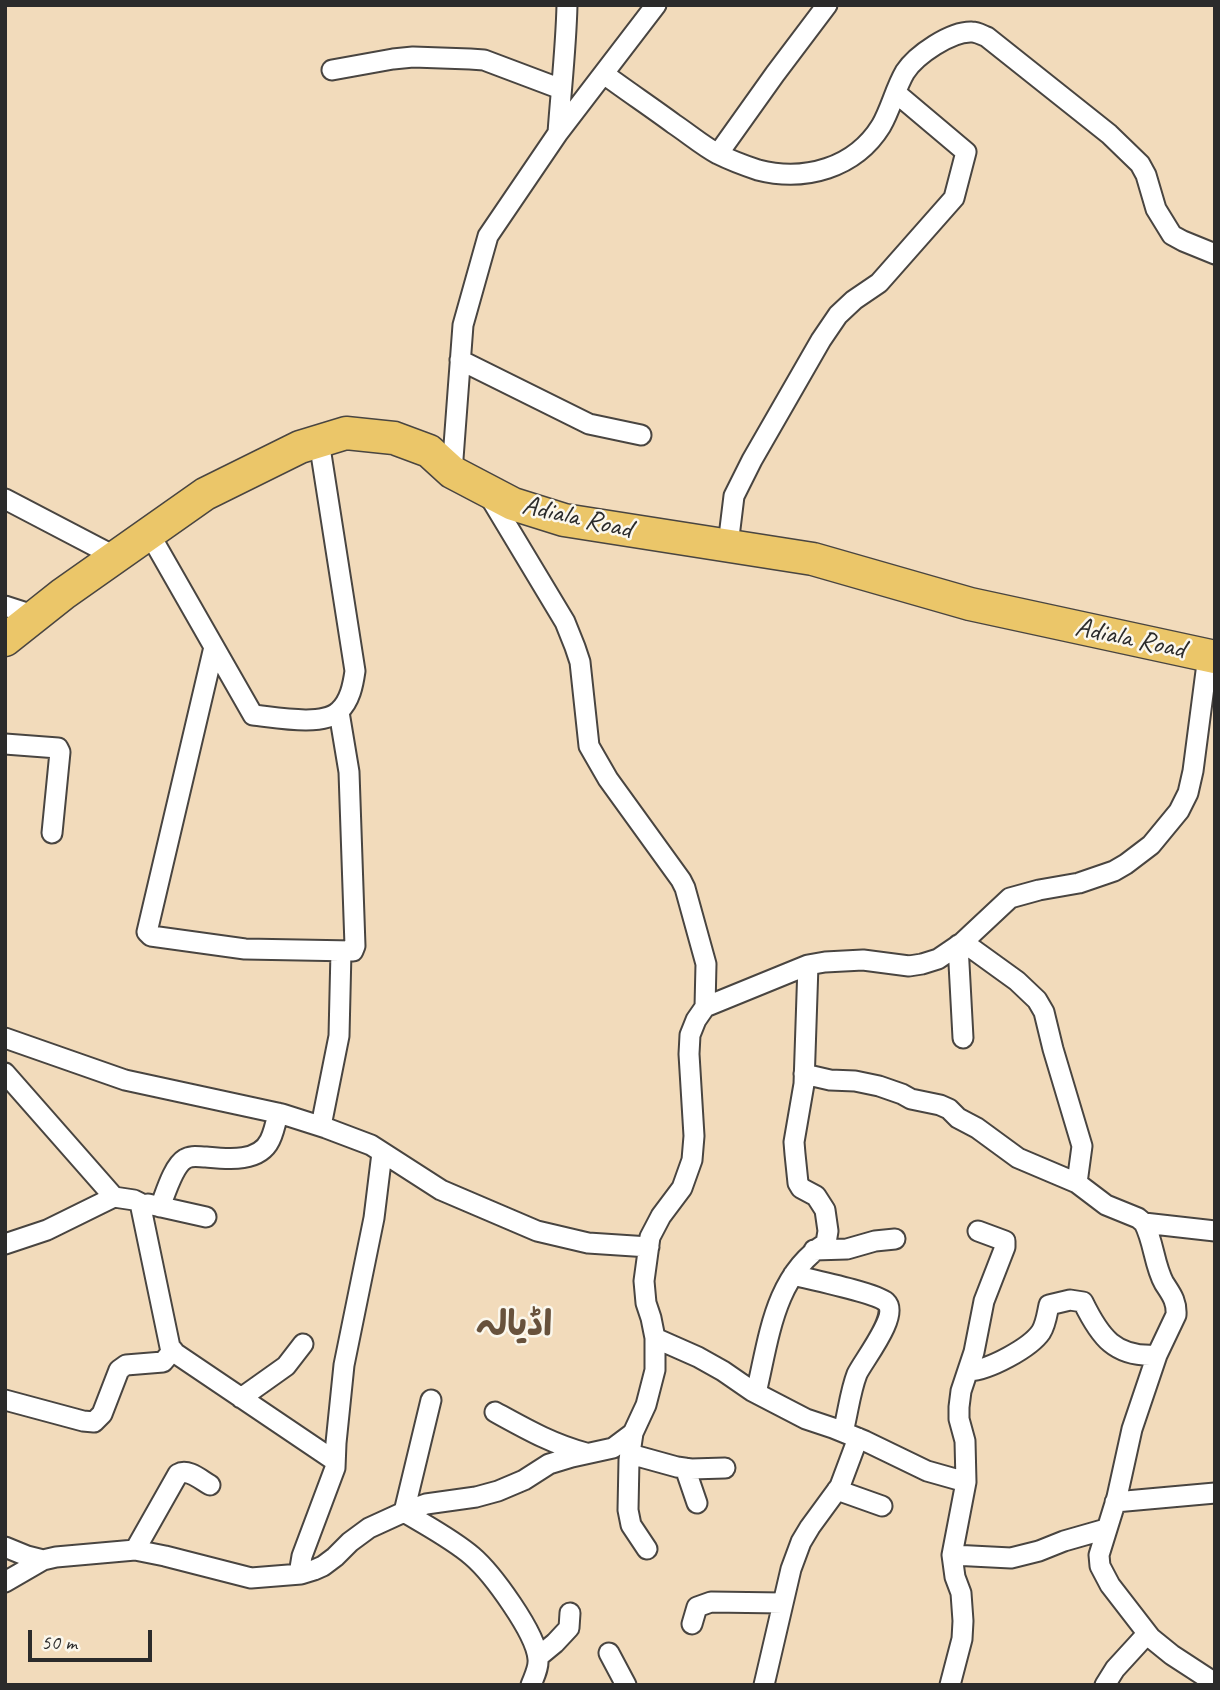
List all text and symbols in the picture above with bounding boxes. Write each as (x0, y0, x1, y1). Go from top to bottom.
street label: Adiala Road (519, 489, 635, 547)
street label: Adiala Road (1072, 611, 1188, 667)
district label: اڈیالہ (476, 1305, 552, 1347)
scale bar (32, 1616, 156, 1660)
text: 50 m (41, 1629, 77, 1655)

